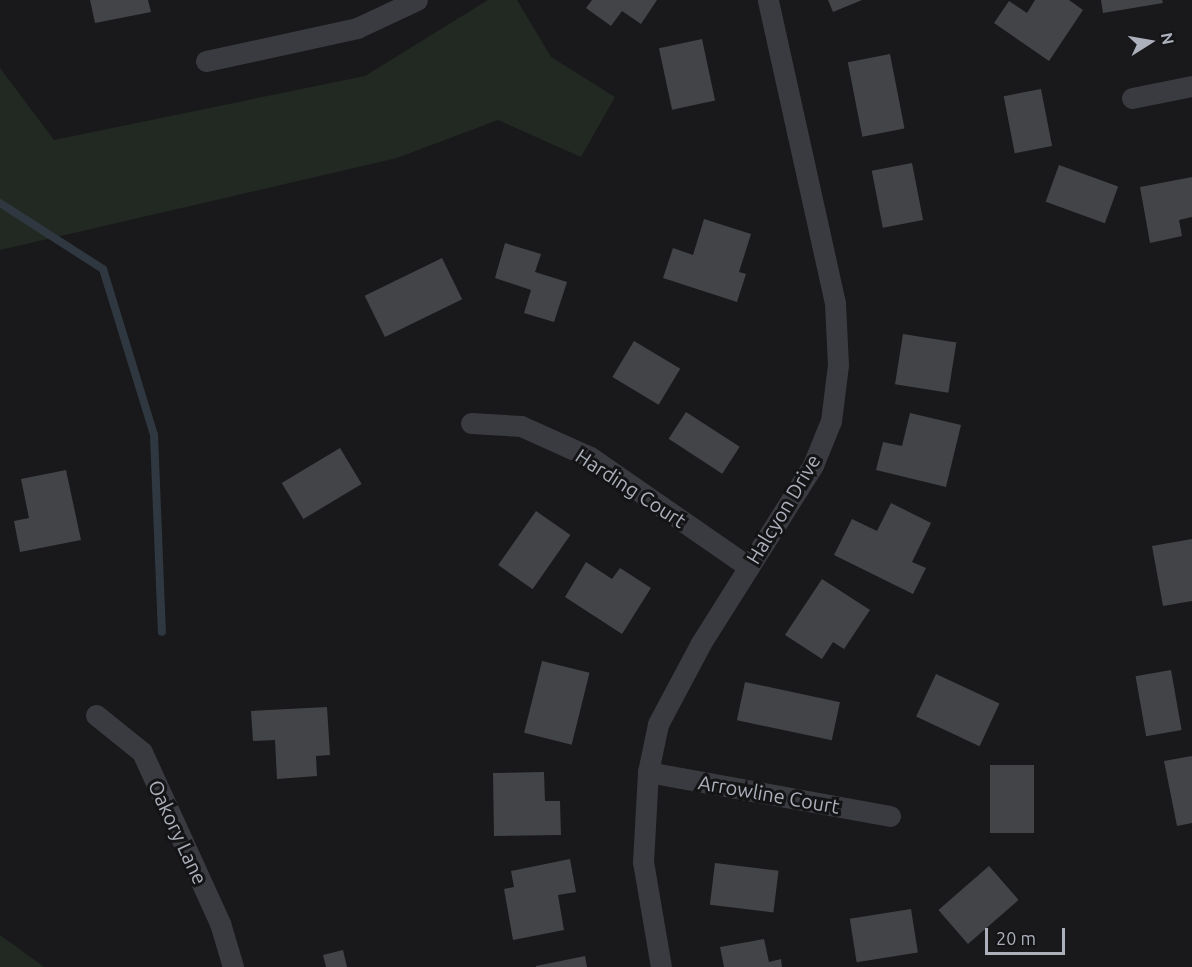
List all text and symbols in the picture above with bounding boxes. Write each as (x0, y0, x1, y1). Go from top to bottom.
north arrow (1120, 12, 1180, 72)
text: N (1158, 31, 1178, 46)
street label: Harding Court (571, 443, 691, 533)
street label: Halcyon Drive (741, 450, 825, 568)
street label: Arrowline Court (696, 770, 842, 818)
street label: Oakory Lane (143, 776, 213, 888)
scale bar (988, 916, 1068, 954)
text: 20 m (996, 928, 1036, 948)

